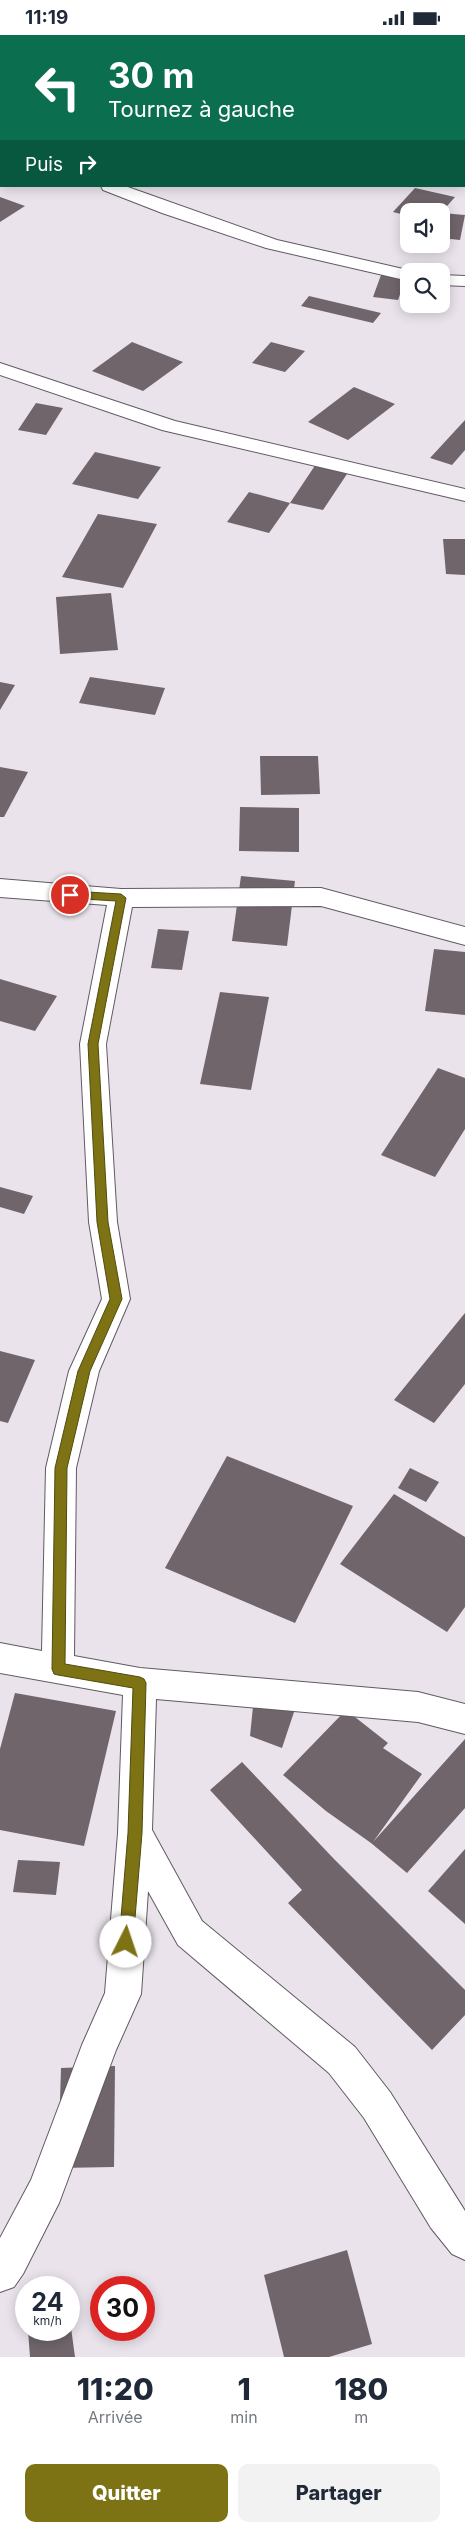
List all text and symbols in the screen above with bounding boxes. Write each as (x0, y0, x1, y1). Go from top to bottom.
text: 11:19 (25, 6, 68, 29)
text: 30 m (108, 54, 194, 96)
icon: left (25, 55, 90, 120)
text: Tournez à gauche (108, 96, 295, 122)
icon: right (73, 150, 101, 178)
text: Puis (25, 153, 63, 176)
map controls (400, 203, 450, 313)
button: sound (400, 203, 450, 253)
button: search (400, 263, 450, 313)
pin (49, 874, 91, 916)
icon: arrive (56, 881, 84, 909)
position arrow (99, 1915, 151, 1967)
speed limit sign: 30 (90, 2276, 155, 2341)
text: 24 (31, 2287, 64, 2317)
text: km/h (33, 2313, 62, 2328)
text: 11:20 (77, 2371, 154, 2407)
text: 1 (237, 2371, 251, 2407)
text: 180 (334, 2371, 388, 2407)
text: Arrivée (88, 2407, 143, 2427)
text: min (230, 2407, 258, 2427)
text: m (354, 2407, 368, 2427)
button: Quitter (25, 2464, 228, 2522)
button: Partager (238, 2464, 440, 2522)

